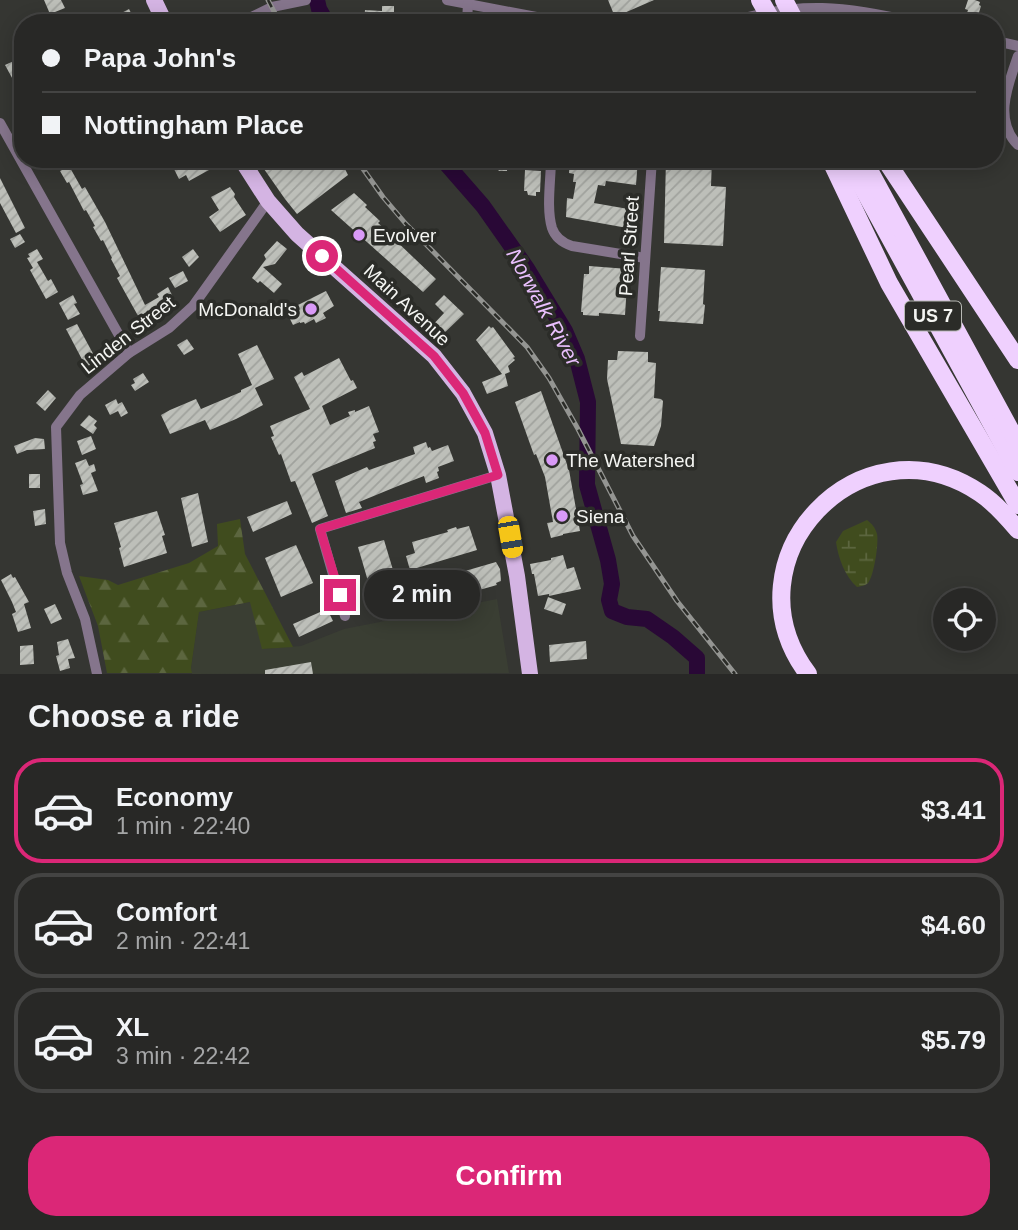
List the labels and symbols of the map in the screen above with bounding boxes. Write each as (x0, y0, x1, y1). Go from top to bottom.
street label: Pearl Street (615, 195, 643, 297)
place label: Evolver (373, 225, 437, 246)
marker: Evolver (351, 227, 367, 243)
route start (306, 240, 338, 272)
water label: Norwalk River (502, 244, 586, 371)
street label: Main Avenue (360, 260, 454, 350)
street label: Linden Street (77, 291, 180, 378)
place label: McDonald's (198, 299, 297, 320)
marker: McDonald's (303, 301, 319, 317)
road number: US 7 (905, 302, 961, 330)
place label: The Watershed (566, 450, 695, 471)
marker: The Watershed (544, 452, 560, 468)
place label: Siena (576, 506, 625, 527)
marker: Siena (554, 508, 570, 524)
car (497, 514, 524, 560)
callout: 2 min (364, 570, 480, 620)
route end (324, 579, 356, 611)

